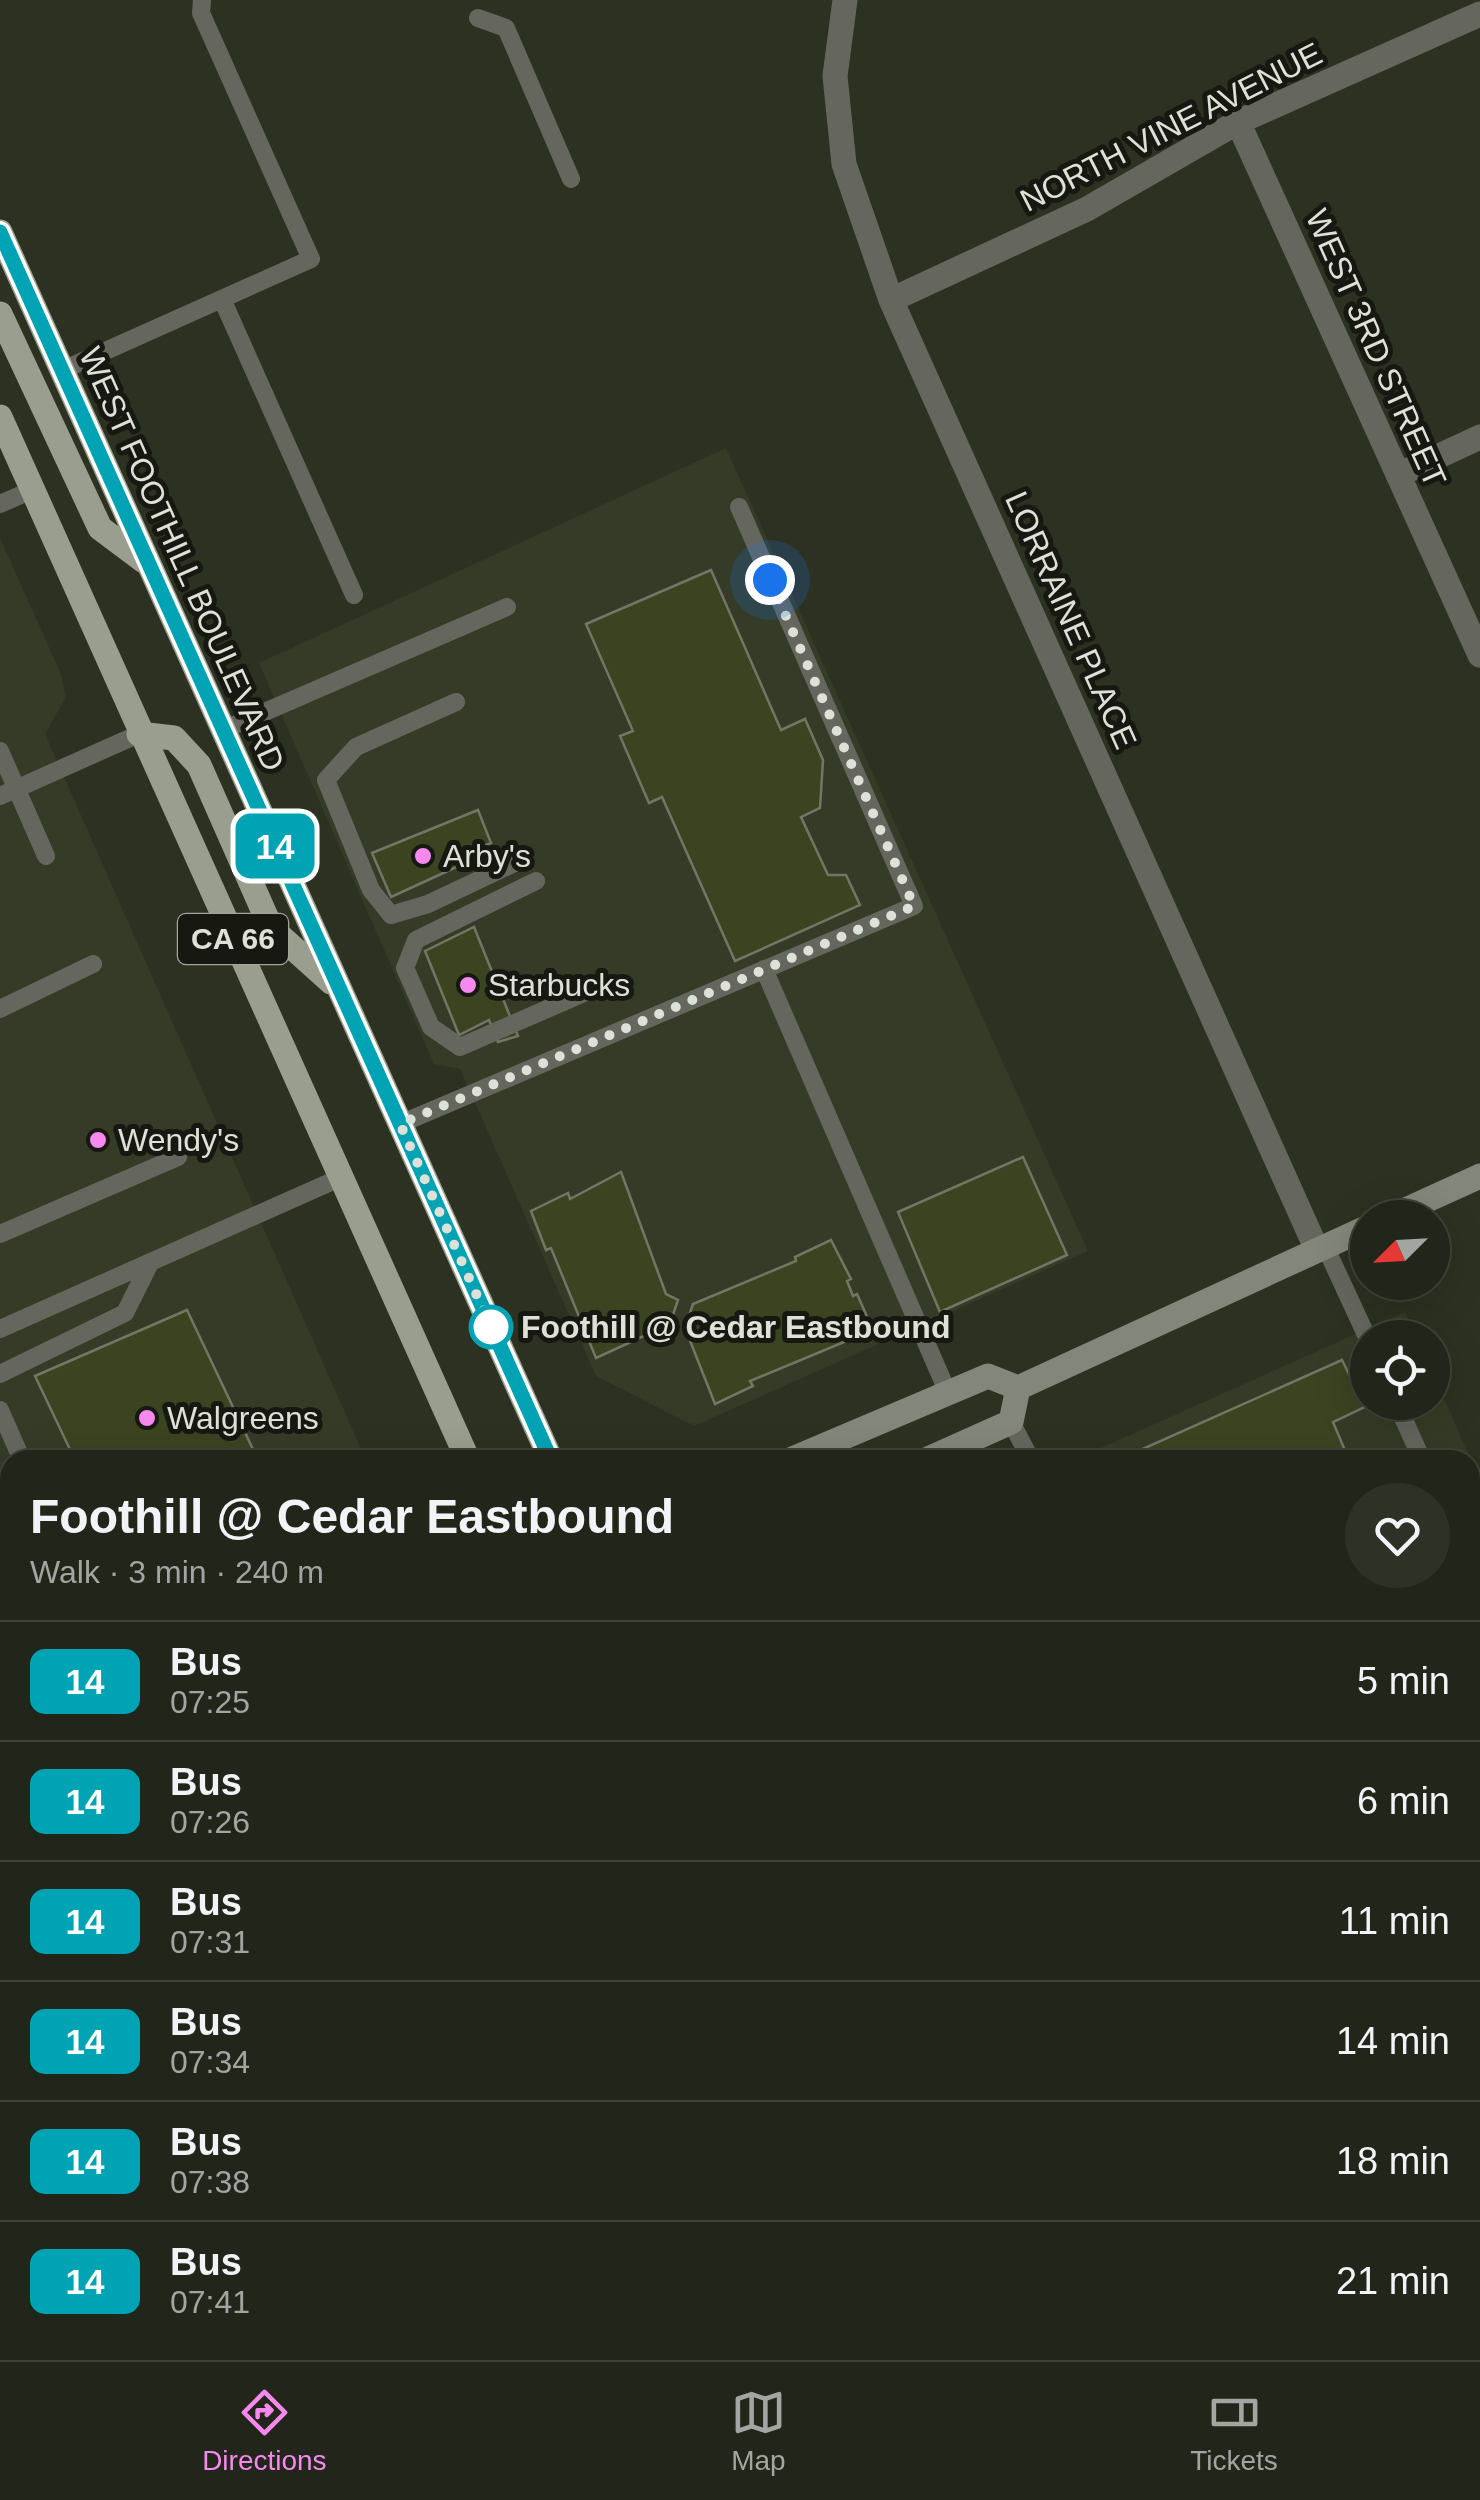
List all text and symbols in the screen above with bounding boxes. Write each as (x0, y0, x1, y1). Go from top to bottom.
street label: NORTH VINE AVENUE (1014, 35, 1328, 219)
street label: WEST 3RD STREET (1299, 204, 1453, 492)
street label: WEST FOOTHILL BOULEVARD (72, 342, 292, 776)
street label: LORRAINE PLACE (998, 486, 1144, 754)
your location (745, 555, 795, 605)
line badge: 14 (230, 814, 320, 878)
text: 14 (256, 827, 294, 866)
place label: Arby's (443, 838, 531, 874)
marker: Arby's (412, 845, 434, 867)
road number: CA 66 (178, 914, 288, 964)
place label: Starbucks (488, 967, 630, 1003)
marker: Starbucks (457, 974, 479, 996)
place label: Wendy's (118, 1122, 239, 1158)
marker: Wendy's (87, 1129, 109, 1151)
north arrow (1350, 1200, 1450, 1300)
map controls (1350, 1200, 1450, 1420)
marker: Foothill @ Cedar Eastbound (470, 1306, 512, 1348)
place label: Foothill @ Cedar Eastbound (521, 1309, 950, 1345)
button: locate (1350, 1320, 1450, 1420)
place label: Walgreens (167, 1400, 319, 1436)
marker: Walgreens (136, 1407, 158, 1429)
button: heart (1345, 1483, 1450, 1588)
text: Foothill @ Cedar Eastbound (30, 1490, 674, 1543)
text: Walk · 3 min · 240 m (30, 1554, 324, 1590)
text: Bus (170, 1641, 242, 1683)
text: 5 min (1357, 1660, 1450, 1702)
text: 14 (66, 1662, 104, 1701)
text: 07:25 (170, 1684, 250, 1720)
text: Bus (170, 1761, 242, 1803)
text: 6 min (1357, 1780, 1450, 1822)
text: 14 (66, 1782, 104, 1821)
text: 07:26 (170, 1804, 250, 1840)
text: Bus (170, 1881, 242, 1923)
text: 11 min (1339, 1900, 1450, 1942)
text: 14 (66, 1902, 104, 1941)
text: 07:31 (170, 1924, 250, 1960)
text: Bus (170, 2001, 242, 2043)
text: 14 min (1336, 2020, 1450, 2062)
text: 14 (66, 2022, 104, 2061)
text: 07:34 (170, 2044, 250, 2080)
text: Bus (170, 2121, 242, 2163)
text: 18 min (1336, 2140, 1450, 2182)
text: 14 (66, 2142, 104, 2181)
text: 07:38 (170, 2164, 250, 2200)
text: Bus (170, 2241, 242, 2283)
text: 21 min (1336, 2260, 1450, 2302)
text: 14 (66, 2262, 104, 2301)
text: 07:41 (170, 2284, 250, 2320)
tab: Directions (202, 2385, 327, 2477)
tab: Map (731, 2385, 786, 2477)
tab: Tickets (1190, 2385, 1278, 2477)

